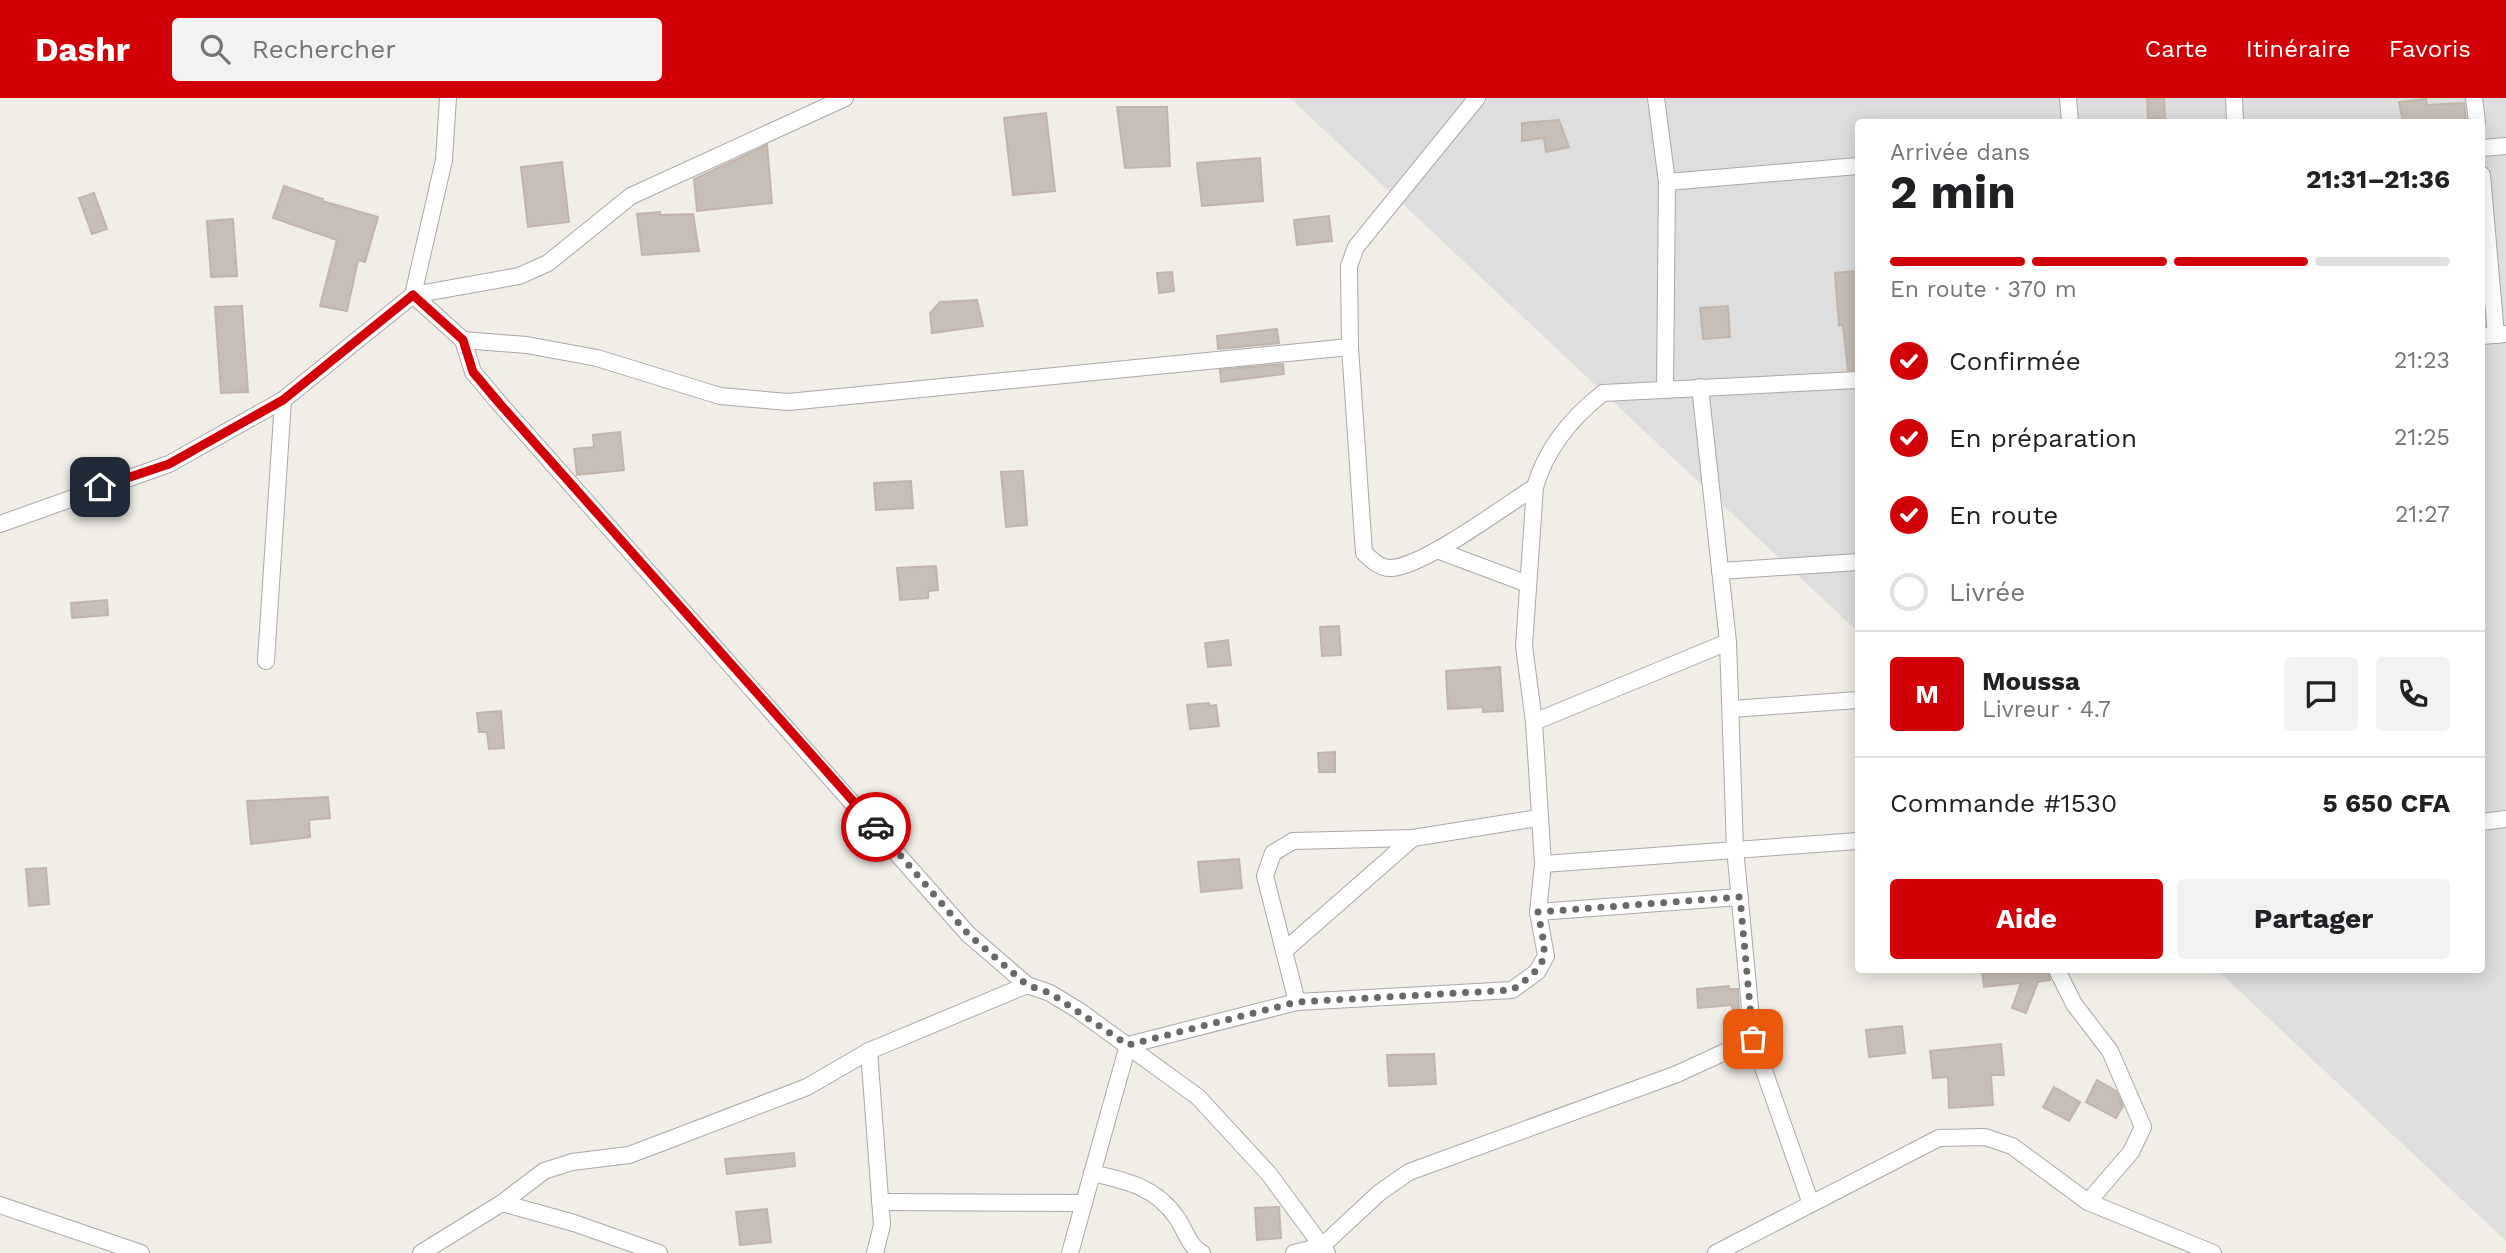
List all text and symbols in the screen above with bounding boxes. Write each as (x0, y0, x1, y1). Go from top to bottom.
search box (172, 18, 662, 81)
text: Dashr (35, 30, 130, 69)
icon: search (196, 30, 234, 68)
text: Rechercher (252, 34, 396, 64)
text: Carte (2145, 35, 2208, 63)
text: Itinéraire (2246, 35, 2351, 63)
text: Favoris (2389, 35, 2471, 63)
text: Arrivée dans (1890, 139, 2030, 166)
text: 21:31–21:36 (2306, 164, 2450, 194)
text: 2 min (1890, 165, 2016, 219)
text: En route · 370 m (1890, 276, 2077, 303)
icon: check (1890, 342, 1928, 380)
text: Confirmée (1949, 346, 2081, 376)
text: 21:23 (2394, 347, 2450, 374)
icon: check (1890, 419, 1928, 457)
text: En préparation (1949, 423, 2137, 453)
text: 21:25 (2394, 424, 2450, 451)
pin (70, 457, 130, 517)
icon: home (81, 468, 119, 506)
icon: check (1890, 496, 1928, 534)
text: En route (1949, 500, 2058, 530)
text: 21:27 (2395, 501, 2450, 528)
text: Livrée (1949, 577, 2025, 607)
button: chat (2284, 657, 2358, 731)
button: phone (2376, 657, 2450, 731)
text: Moussa (1982, 666, 2080, 696)
text: M (1915, 679, 1939, 709)
text: Livreur · 4.7 (1982, 696, 2111, 723)
text: Commande #1530 (1890, 788, 2117, 818)
text: 5 650 CFA (2322, 788, 2450, 818)
courier (841, 792, 911, 862)
icon: car (857, 808, 895, 846)
button: Aide (1890, 879, 2163, 959)
button: Partager (2177, 879, 2450, 959)
pin (1723, 1009, 1783, 1069)
icon: bag (1734, 1020, 1772, 1058)

